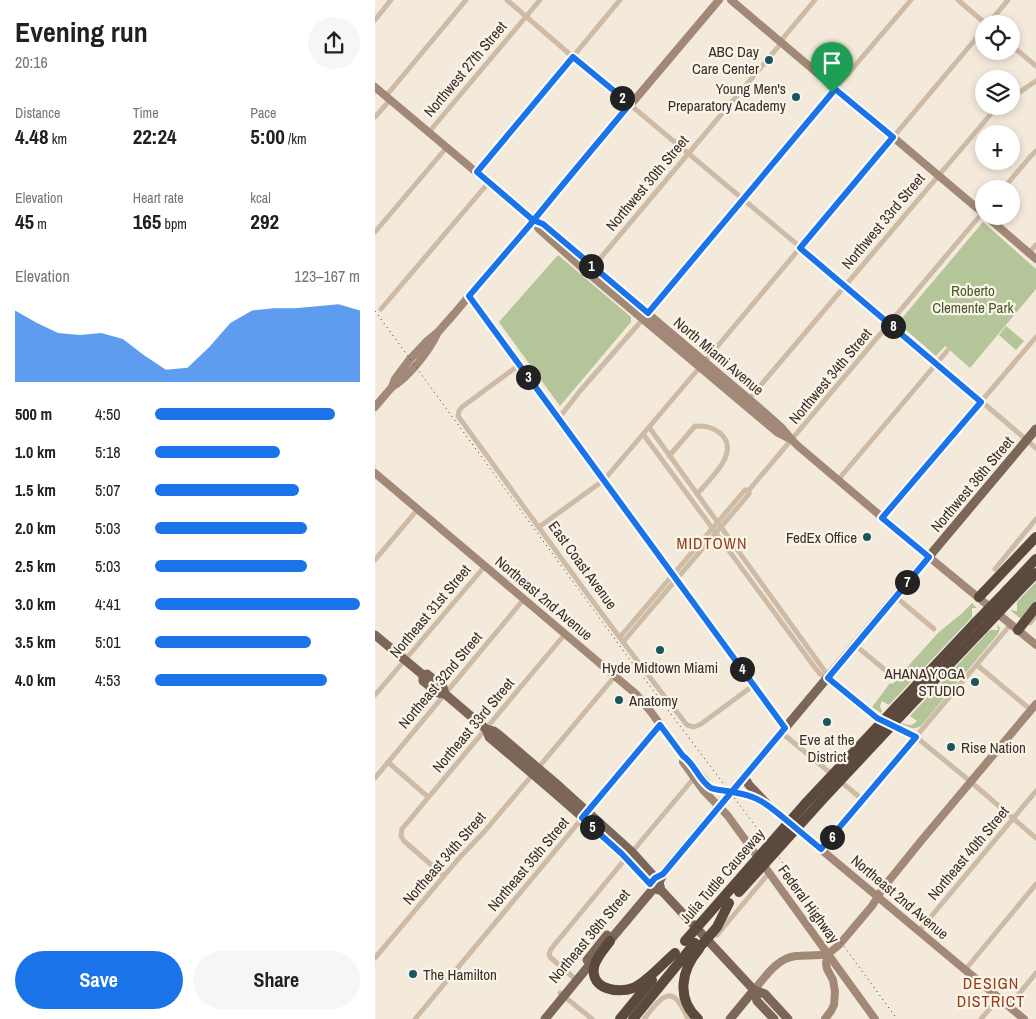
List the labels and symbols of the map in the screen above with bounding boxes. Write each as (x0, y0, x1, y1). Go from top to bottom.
street label: Northwest 27th Street (419, 16, 512, 121)
place label: ABC Day Care Center (692, 41, 760, 79)
pin (811, 42, 853, 93)
marker: ABC Day Care Center (763, 54, 775, 66)
place label: Young Men's Preparatory Academy (668, 78, 787, 116)
pin: 2 (609, 86, 635, 110)
marker: Young Men's Preparatory Academy (790, 91, 802, 103)
street label: Northwest 30th Street (601, 130, 694, 235)
street label: Northwest 33rd Street (836, 168, 930, 274)
pin: 1 (579, 254, 603, 278)
park label: Roberto Clemente Park (932, 280, 1015, 318)
street label: North Miami Avenue (669, 312, 769, 400)
pin: 8 (881, 314, 905, 338)
street label: Northwest 34th Street (784, 323, 877, 428)
pin: 3 (515, 364, 541, 390)
street label: Northwest 36th Street (926, 431, 1019, 536)
street label: East Coast Avenue (544, 517, 622, 614)
place label: FedEx Office (786, 527, 857, 548)
marker: FedEx Office (861, 531, 873, 543)
district label: MIDTOWN (677, 532, 747, 554)
street label: Northeast 2nd Avenue (491, 551, 597, 645)
street label: Northeast 31st Street (385, 559, 476, 662)
pin: 7 (895, 570, 919, 594)
street label: Northeast 32nd Street (393, 627, 487, 733)
marker: Hyde Midtown Miami (654, 644, 666, 656)
pin: 4 (729, 656, 755, 682)
place label: Hyde Midtown Miami (602, 657, 718, 678)
place label: AHANA YOGA STUDIO (884, 663, 966, 701)
street label: Northeast 33rd Street (427, 673, 519, 777)
marker: AHANA YOGA STUDIO (969, 676, 981, 688)
place label: Anatomy (628, 690, 678, 711)
marker: Anatomy (613, 694, 625, 706)
marker: Eve at the District (821, 716, 833, 728)
place label: Eve at the District (799, 729, 855, 767)
place label: Rise Nation (961, 737, 1026, 758)
marker: Rise Nation (945, 741, 957, 753)
street label: Northeast 40th Street (922, 801, 1014, 905)
street label: Northeast 34th Street (398, 807, 491, 909)
street label: Northeast 35th Street (482, 812, 574, 916)
pin: 5 (579, 814, 605, 840)
street label: Julia Tuttle Causeway (675, 823, 770, 928)
pin: 6 (819, 824, 845, 850)
street label: Northeast 2nd Avenue (847, 850, 953, 944)
street label: Federal Highway (773, 860, 845, 948)
street label: Northeast 36th Street (543, 884, 635, 988)
place label: The Hamilton (423, 964, 497, 985)
marker: The Hamilton (407, 968, 419, 980)
district label: DESIGN DISTRICT (957, 972, 1025, 1012)

